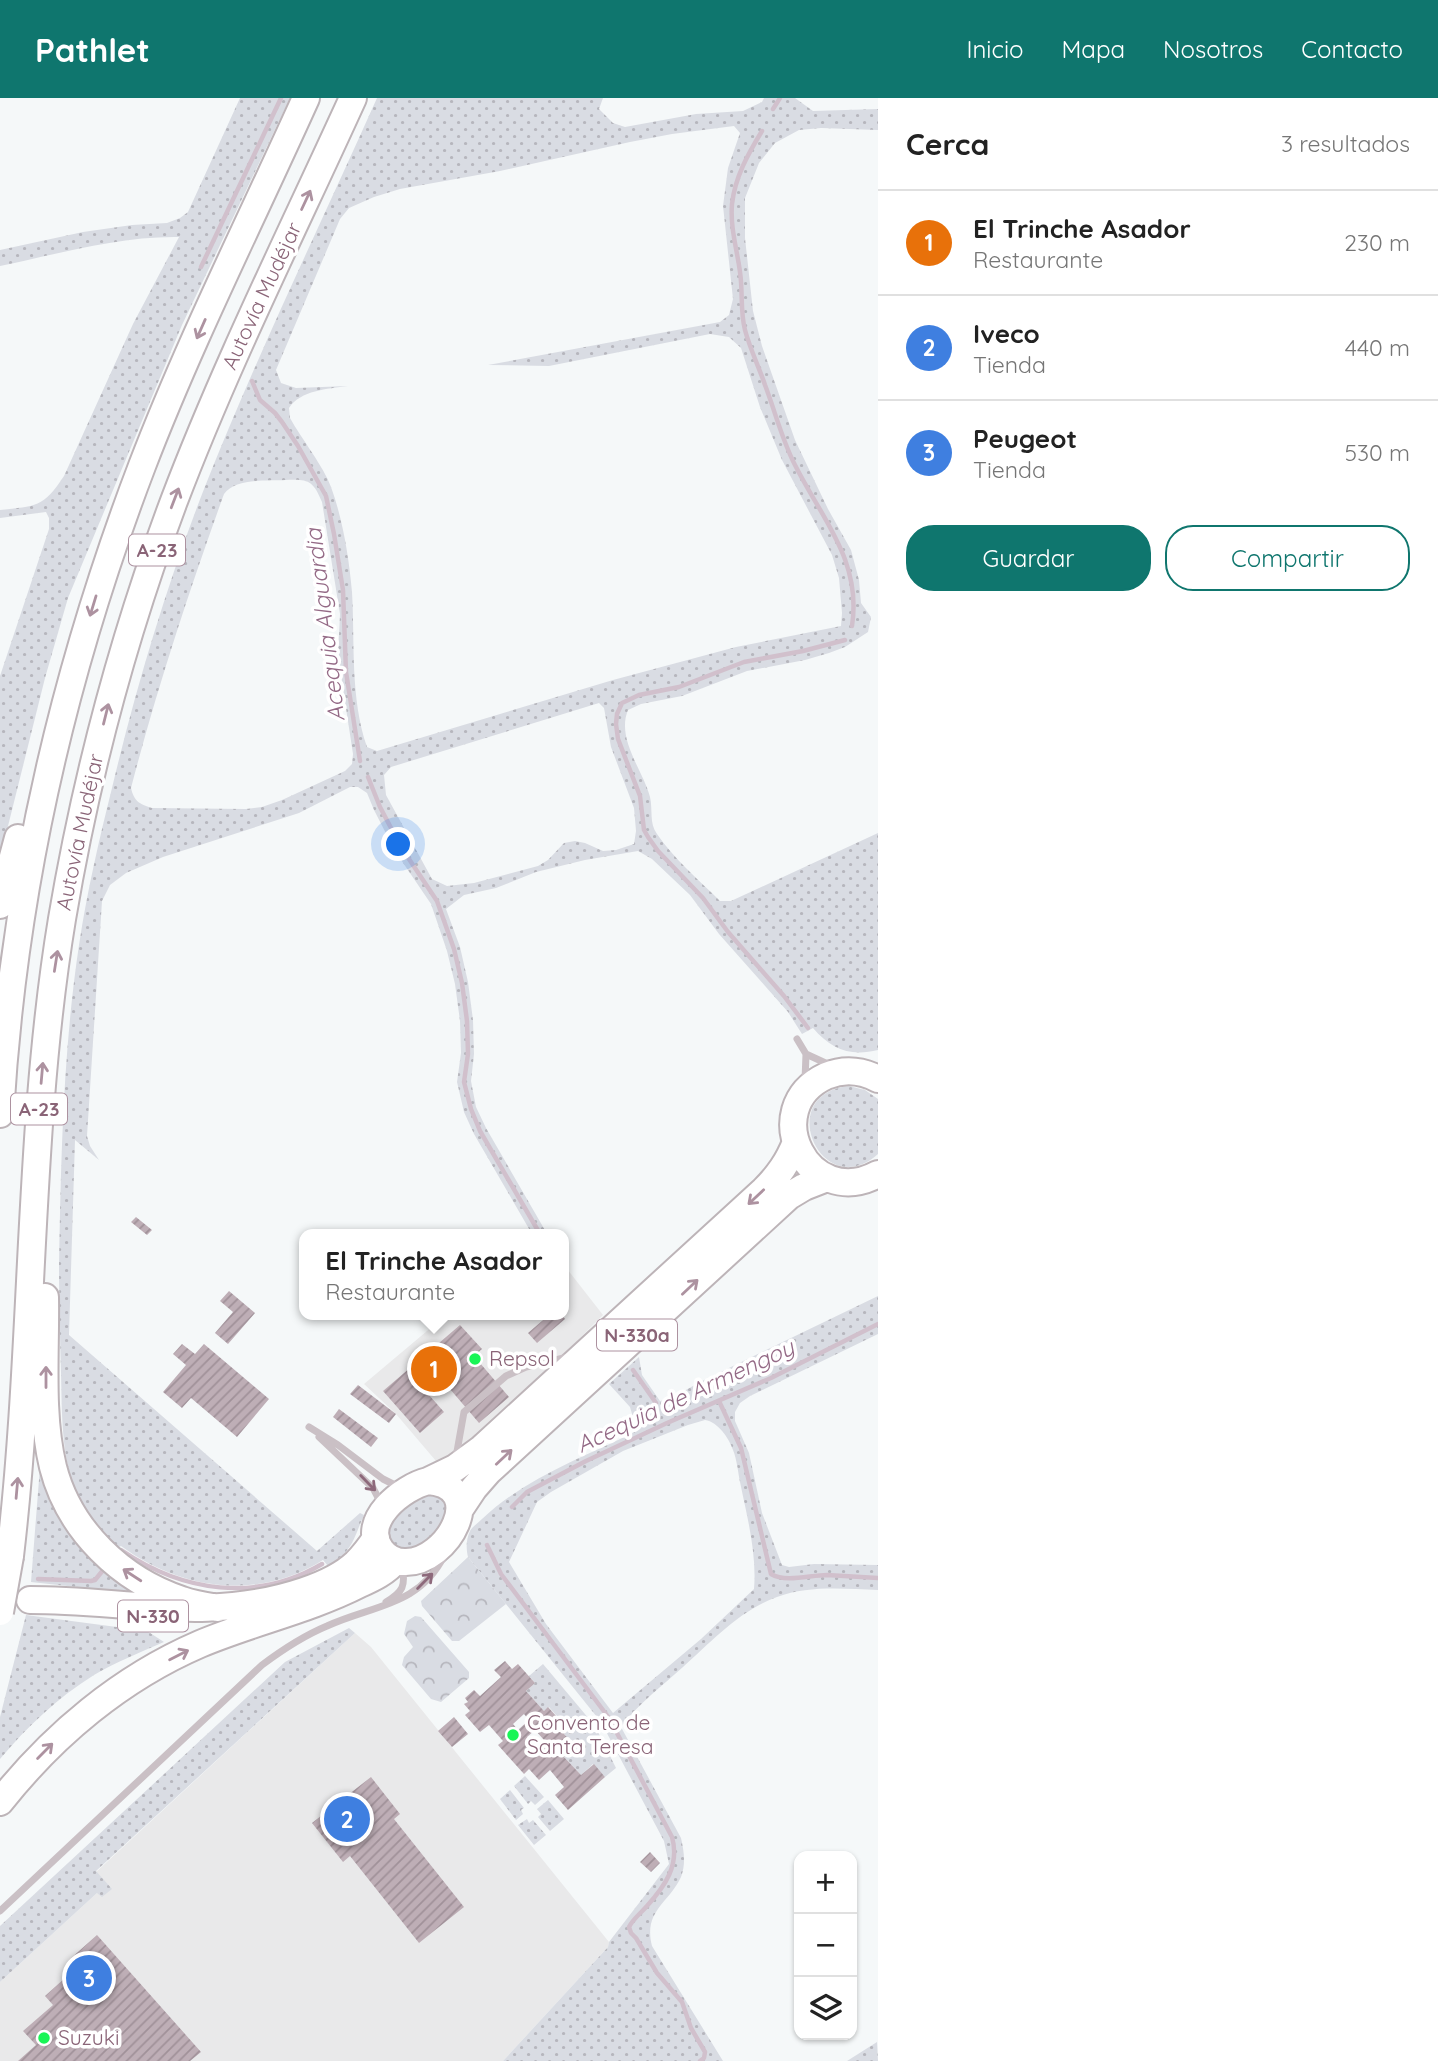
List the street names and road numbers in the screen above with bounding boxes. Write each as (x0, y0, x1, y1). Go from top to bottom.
street label: Autovía Mudéjar (216, 218, 307, 373)
road number: A-23 (129, 534, 185, 565)
street label: Autovía Mudéjar (50, 751, 108, 912)
road number: A-23 (11, 1093, 67, 1124)
road number: N-330a (597, 1320, 677, 1350)
road number: N-330 (118, 1600, 188, 1632)

